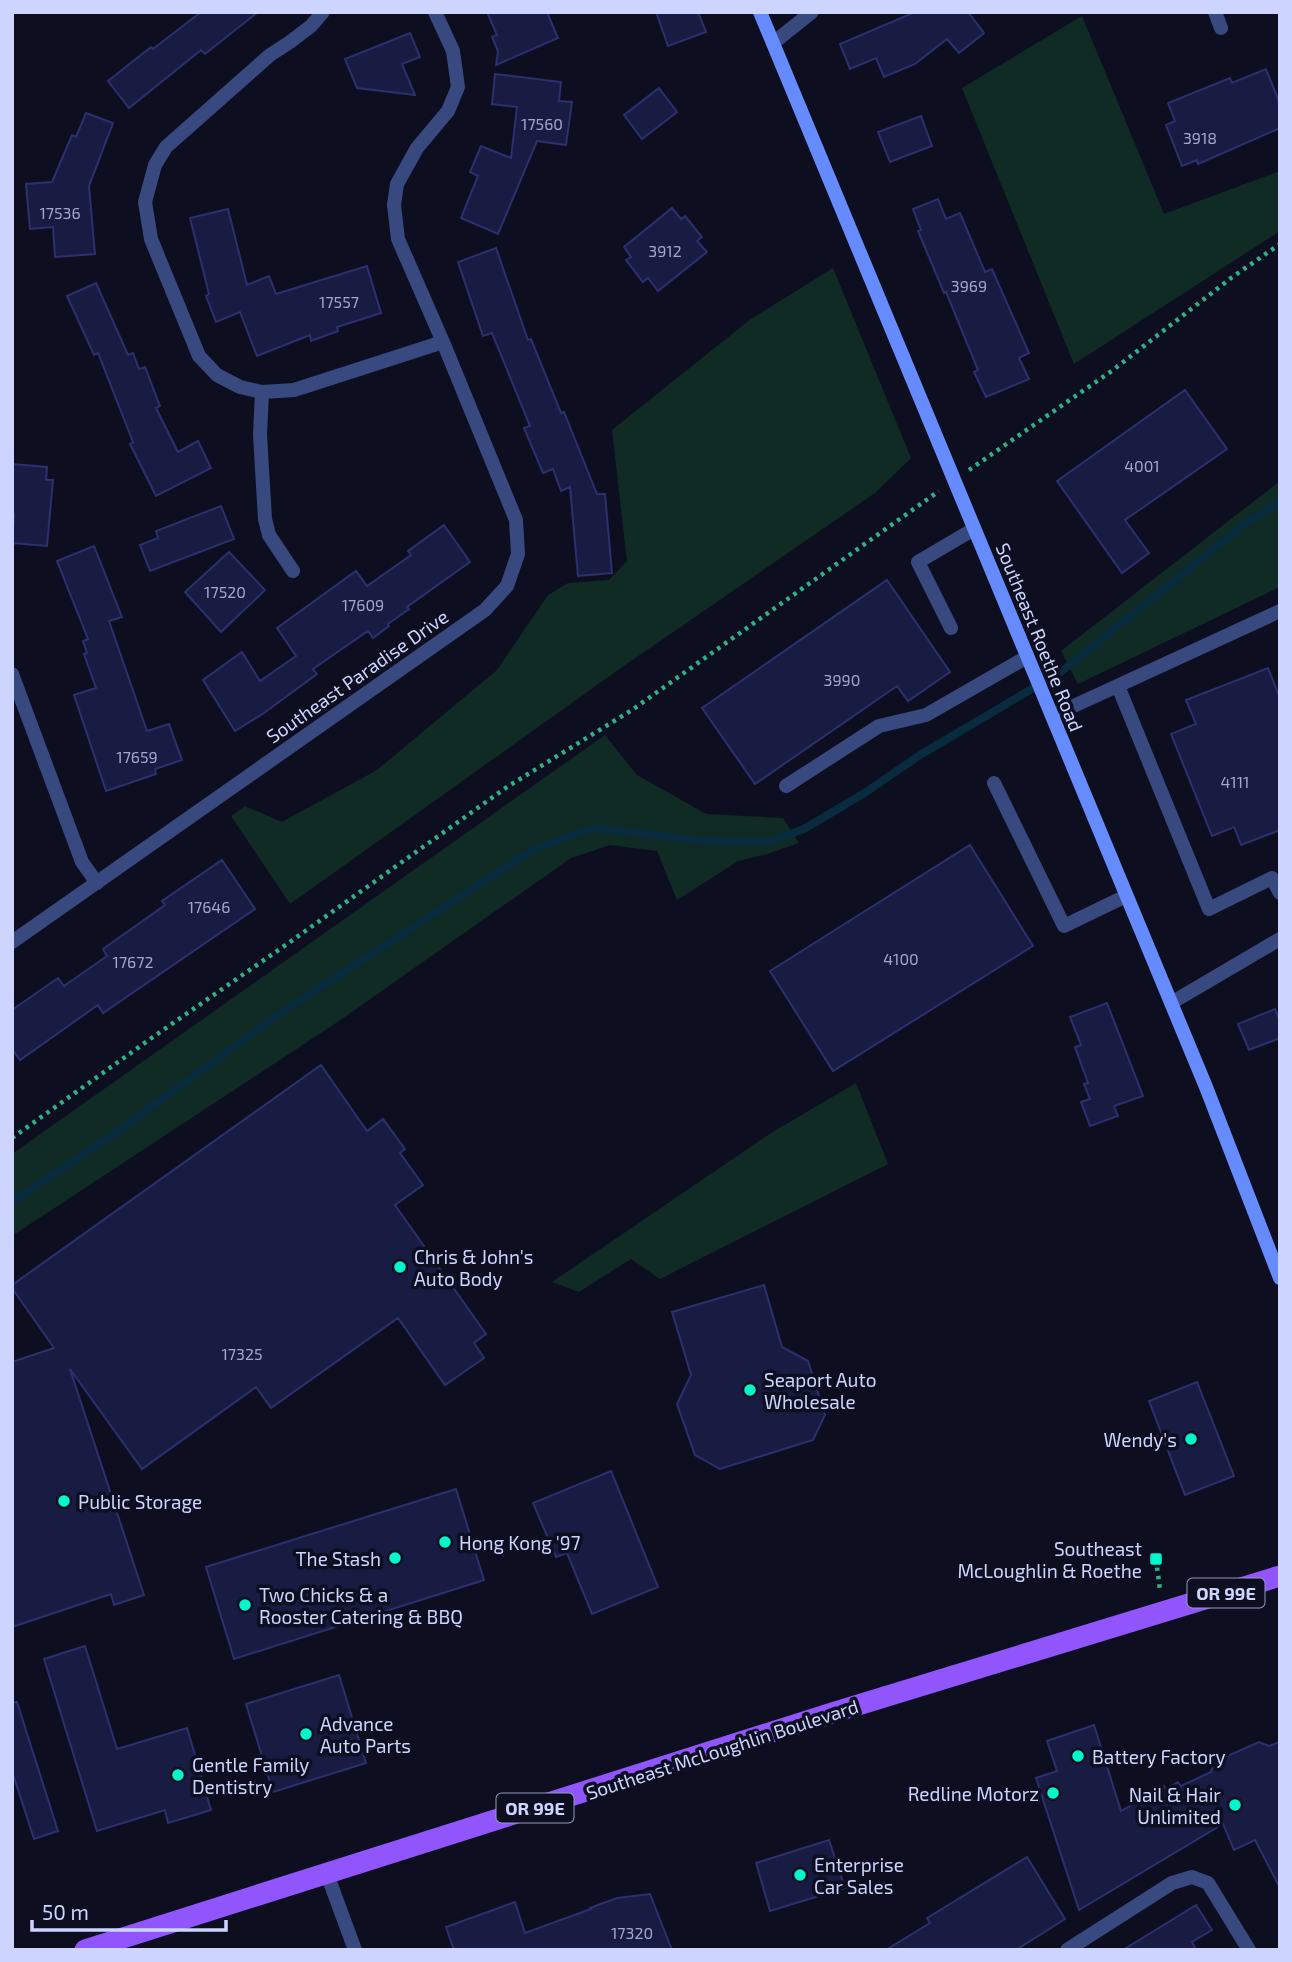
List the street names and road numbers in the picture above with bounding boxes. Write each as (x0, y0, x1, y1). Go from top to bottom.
street label: Southeast Roethe Road (992, 539, 1088, 735)
street label: Southeast Paradise Drive (262, 604, 452, 748)
road number: OR 99E (1188, 1578, 1264, 1608)
street label: Southeast McLoughlin Boulevard (583, 1694, 861, 1804)
road number: OR 99E (496, 1794, 574, 1822)

